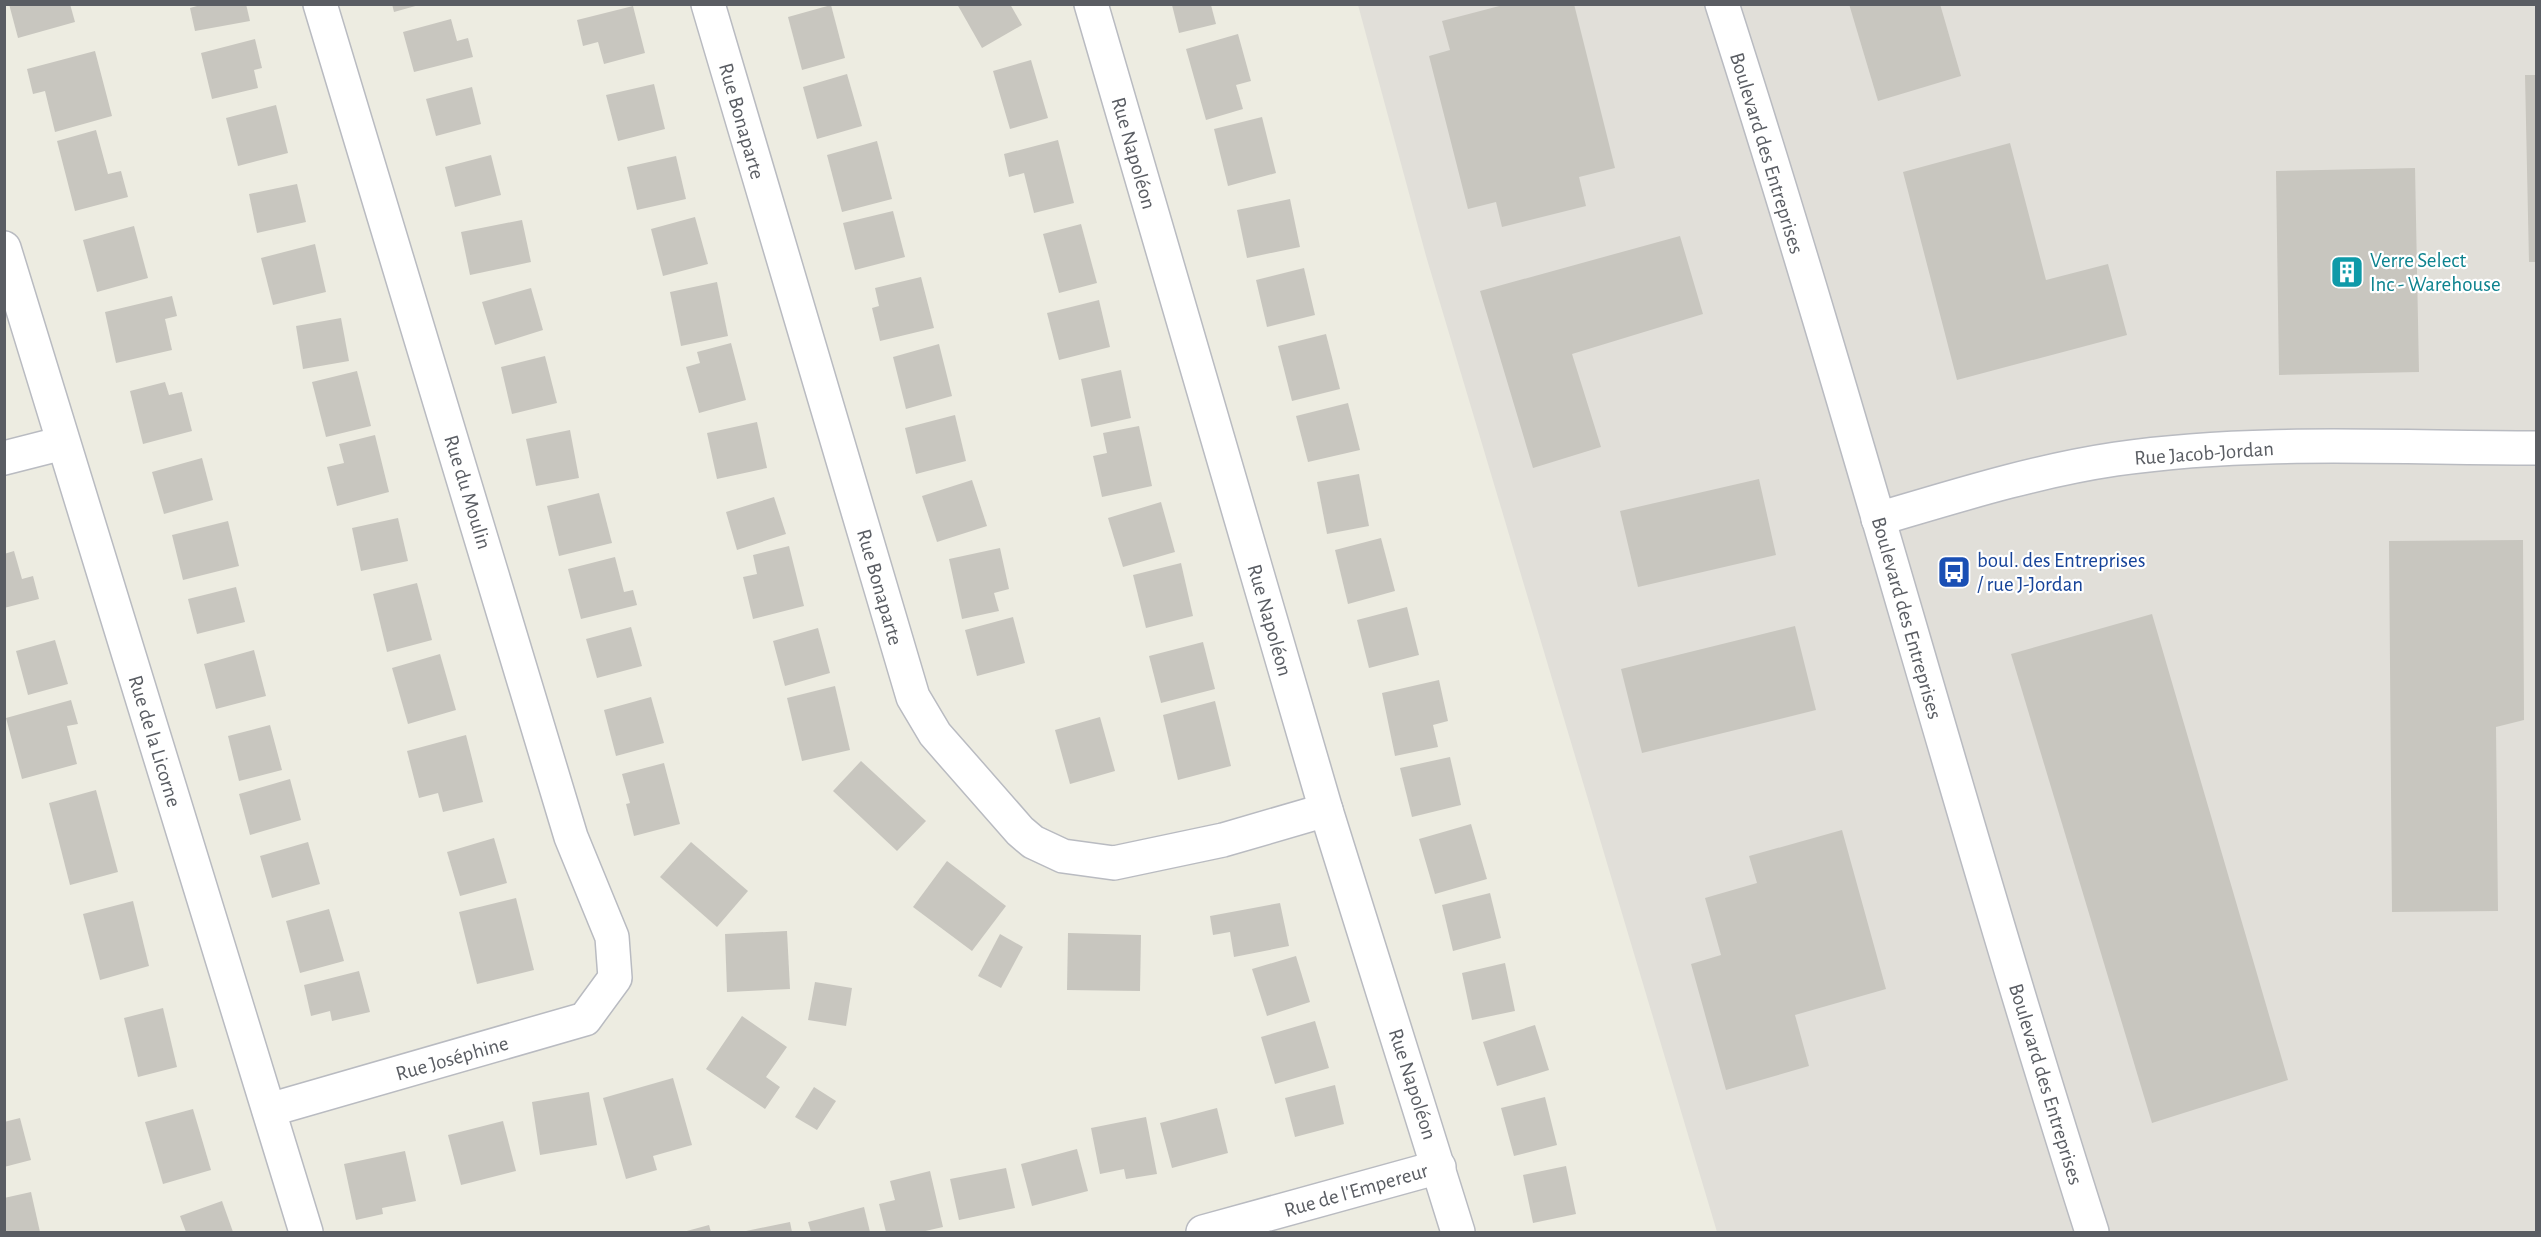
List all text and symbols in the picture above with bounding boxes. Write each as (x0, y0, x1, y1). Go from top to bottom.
street label: Boulevard des Entreprises (1726, 50, 1807, 256)
street label: Rue Bonaparte (715, 61, 768, 182)
street label: Rue Napoléon (1108, 95, 1160, 212)
place label: Verre Select Inc - Warehouse (2370, 250, 2501, 295)
building icon: Verre Select Inc - Warehouse (2329, 254, 2365, 290)
street label: Rue du Moulin (440, 432, 495, 552)
street label: Rue Jacob-Jordan (2133, 438, 2275, 469)
street label: Boulevard des Entreprises (1868, 515, 1945, 722)
street label: Rue Bonaparte (853, 527, 906, 648)
place label: boul. des Entreprises / rue J-Jordan (1977, 550, 2146, 595)
bus stop icon: boul. des Entreprises / rue J-Jordan (1936, 554, 1972, 590)
street label: Rue Napoléon (1244, 562, 1296, 679)
street label: Rue de la Licorne (124, 673, 185, 810)
street label: Boulevard des Entreprises (2005, 981, 2086, 1187)
street label: Rue Napoléon (1385, 1026, 1440, 1142)
street label: Rue Joséphine (393, 1032, 511, 1085)
street label: Rue de l'Empereur (1282, 1160, 1431, 1221)

